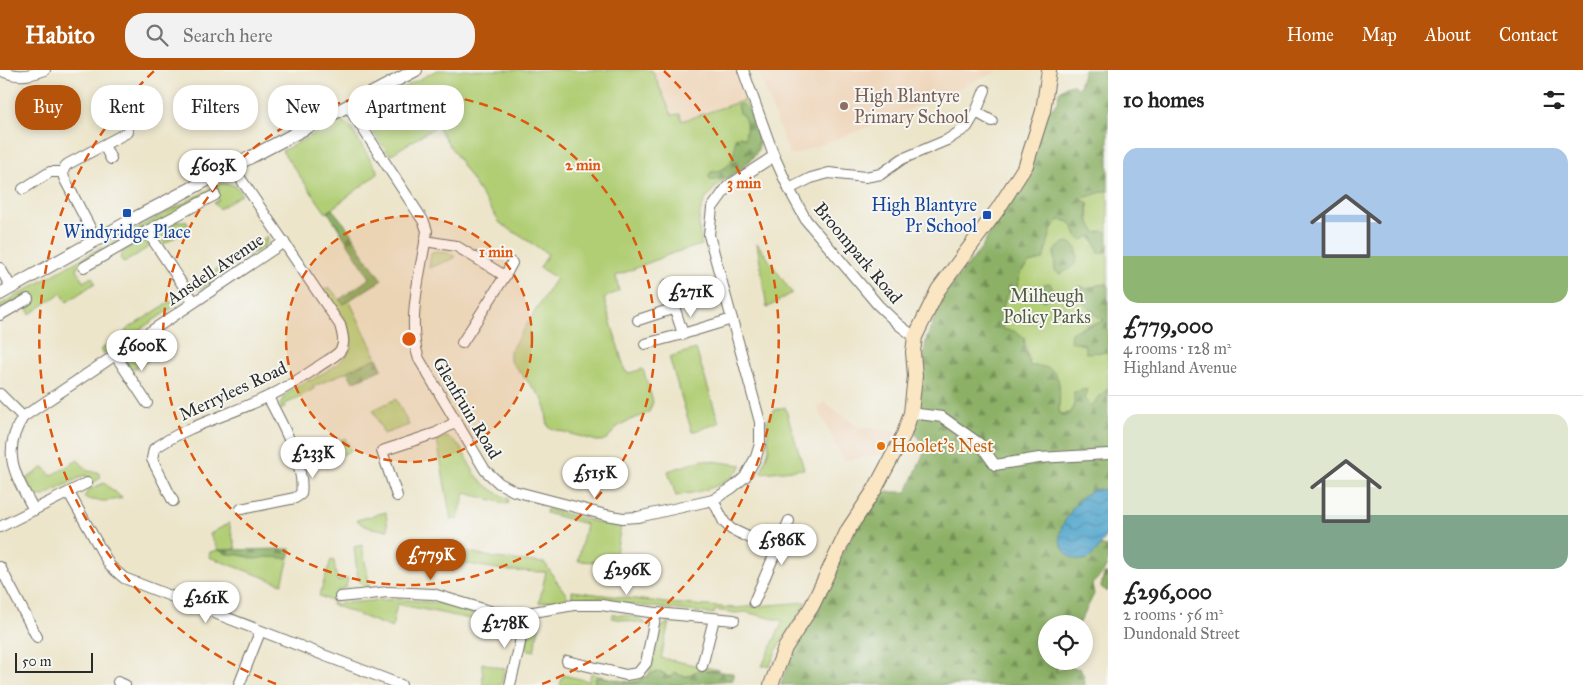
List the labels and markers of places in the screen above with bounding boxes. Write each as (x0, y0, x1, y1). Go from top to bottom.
place label: High Blantyre Primary School (854, 85, 969, 128)
marker: High Blantyre Primary School (838, 100, 850, 112)
pin: £603K (178, 150, 248, 192)
place label: High Blantyre Pr School (871, 194, 977, 237)
marker: Windyridge Place (121, 207, 133, 219)
marker: High Blantyre Pr School (981, 209, 993, 221)
place label: Windyridge Place (63, 221, 191, 244)
pin: £271K (656, 276, 726, 318)
pin: £600K (107, 330, 177, 372)
centre of rings (400, 330, 418, 348)
place label: Hoolet's Nest (891, 435, 994, 457)
pin: £233K (278, 436, 348, 479)
marker: Hoolet's Nest (875, 440, 887, 452)
pin: £515K (560, 456, 630, 499)
pin: £586K (747, 524, 817, 566)
pin: £779K (396, 538, 466, 581)
pin: £296K (592, 554, 662, 596)
pin: £261K (171, 582, 241, 624)
pin: £278K (470, 606, 540, 649)

